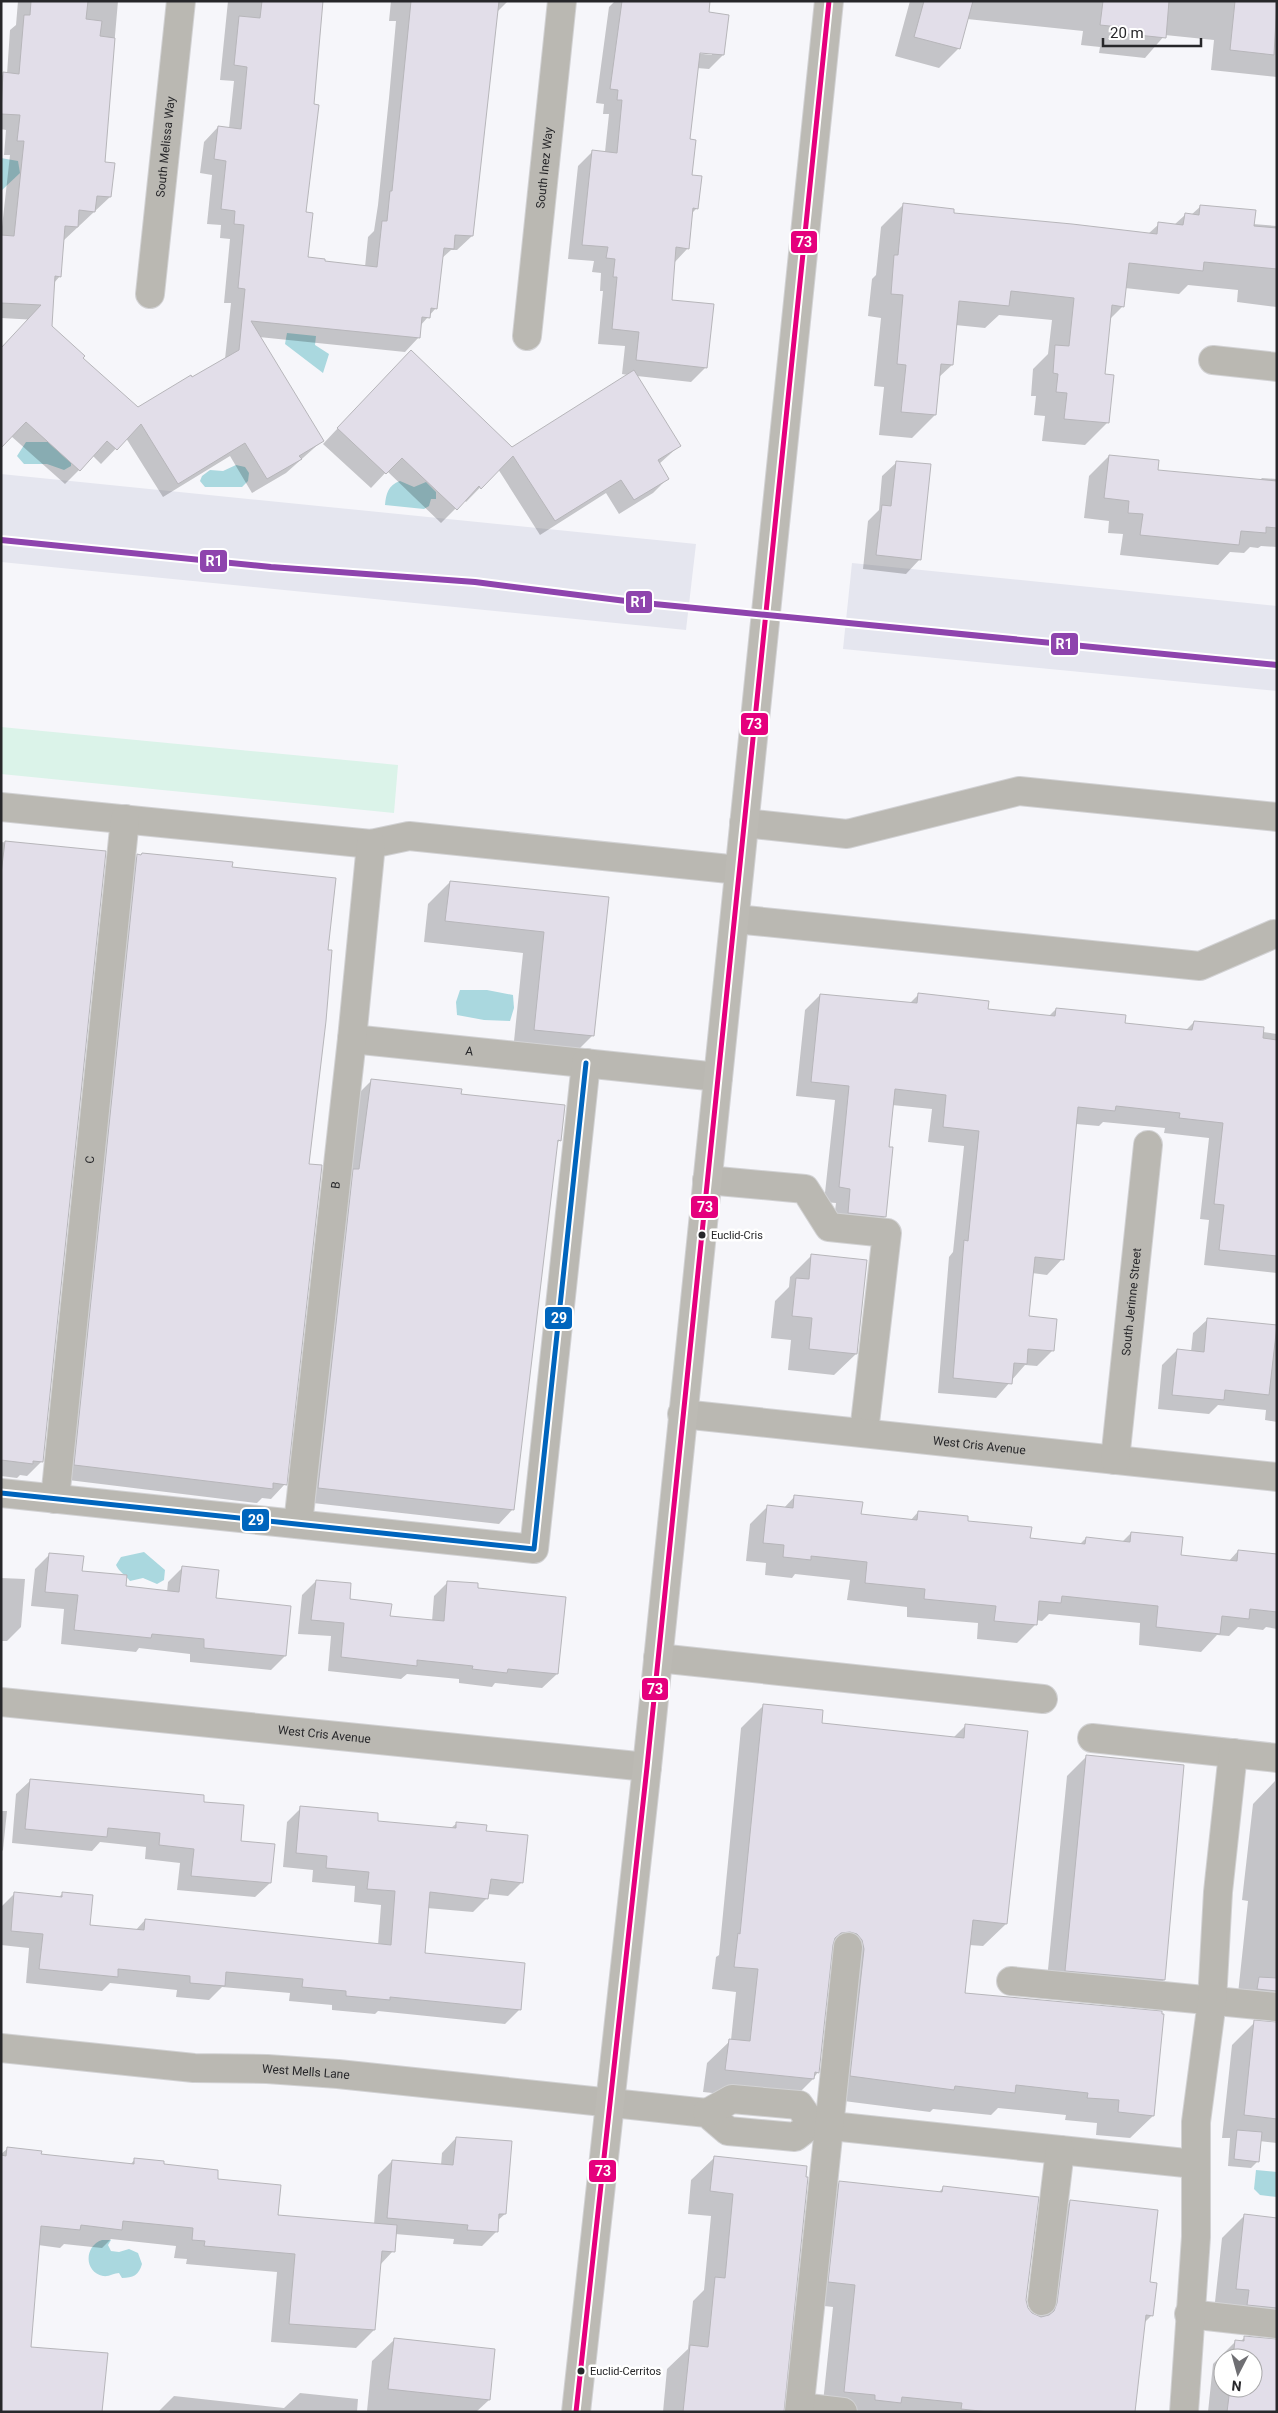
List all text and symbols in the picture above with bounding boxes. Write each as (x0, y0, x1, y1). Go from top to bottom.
scale bar (1103, 15, 1200, 47)
text: 20 m (1110, 24, 1144, 42)
street label: South Melissa Way (153, 95, 178, 198)
street label: South Inez Way (533, 126, 556, 209)
line badge: 73 (790, 230, 818, 254)
text: 73 (796, 234, 812, 250)
line badge: R1 (199, 549, 228, 573)
text: R1 (205, 553, 223, 569)
line badge: R1 (625, 590, 653, 614)
text: R1 (630, 594, 648, 610)
line badge: R1 (1050, 632, 1079, 656)
text: R1 (1055, 636, 1073, 652)
line badge: 73 (740, 712, 769, 736)
text: 73 (746, 716, 762, 732)
street label: A (465, 1044, 474, 1059)
street label: C (83, 1155, 97, 1164)
street label: B (328, 1181, 343, 1190)
line badge: 73 (690, 1195, 719, 1219)
text: 73 (697, 1199, 713, 1215)
place label: Euclid-Cris (711, 1229, 763, 1242)
marker: Euclid-Cris (697, 1230, 707, 1240)
street label: South Jerinne Street (1119, 1247, 1144, 1357)
line badge: 29 (544, 1306, 573, 1330)
text: 29 (551, 1310, 567, 1326)
street label: West Cris Avenue (932, 1434, 1026, 1457)
line badge: 29 (241, 1508, 270, 1532)
text: 29 (248, 1512, 264, 1528)
line badge: 73 (641, 1677, 669, 1701)
text: 73 (647, 1681, 663, 1697)
street label: West Cris Avenue (277, 1723, 371, 1746)
street label: West Mells Lane (262, 2062, 350, 2082)
line badge: 73 (588, 2159, 617, 2183)
text: 73 (595, 2163, 611, 2179)
north arrow (1213, 2348, 1263, 2398)
place label: Euclid-Cerritos (590, 2365, 661, 2378)
marker: Euclid-Cerritos (576, 2366, 586, 2376)
text: N (1231, 2377, 1242, 2394)

